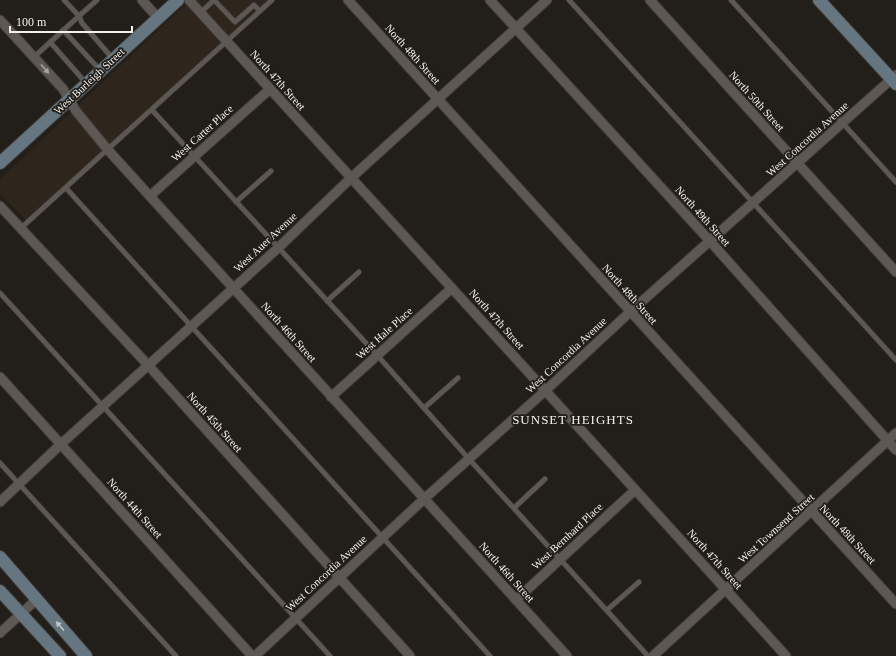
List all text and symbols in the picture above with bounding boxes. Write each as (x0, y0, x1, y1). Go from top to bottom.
scale bar (10, 8, 132, 34)
text: 100 m (16, 15, 47, 29)
street label: North 48th Street (383, 22, 443, 86)
street label: West Burleigh Street (51, 45, 127, 117)
street label: North 47th Street (248, 48, 308, 112)
one-way arrow (40, 65, 49, 74)
street label: North 50th Street (727, 69, 787, 133)
street label: West Concordia Avenue (764, 99, 850, 179)
street label: West Carter Place (169, 102, 235, 164)
street label: North 49th Street (673, 184, 733, 248)
street label: West Auer Avenue (231, 210, 299, 274)
street label: North 48th Street (600, 262, 660, 326)
street label: North 47th Street (467, 287, 527, 351)
street label: North 46th Street (259, 300, 319, 364)
street label: West Hale Place (353, 304, 415, 361)
street label: West Concordia Avenue (523, 314, 609, 395)
street label: North 45th Street (185, 390, 245, 454)
district label: SUNSET HEIGHTS (512, 412, 634, 427)
street label: North 44th Street (105, 476, 165, 540)
street label: West Townsend Street (736, 491, 816, 565)
street label: West Bernhard Place (529, 500, 605, 572)
street label: North 48th Street (818, 502, 878, 566)
street label: North 47th Street (685, 527, 745, 591)
street label: West Concordia Avenue (283, 532, 369, 613)
street label: North 46th Street (477, 540, 537, 604)
one-way arrow (56, 621, 65, 632)

